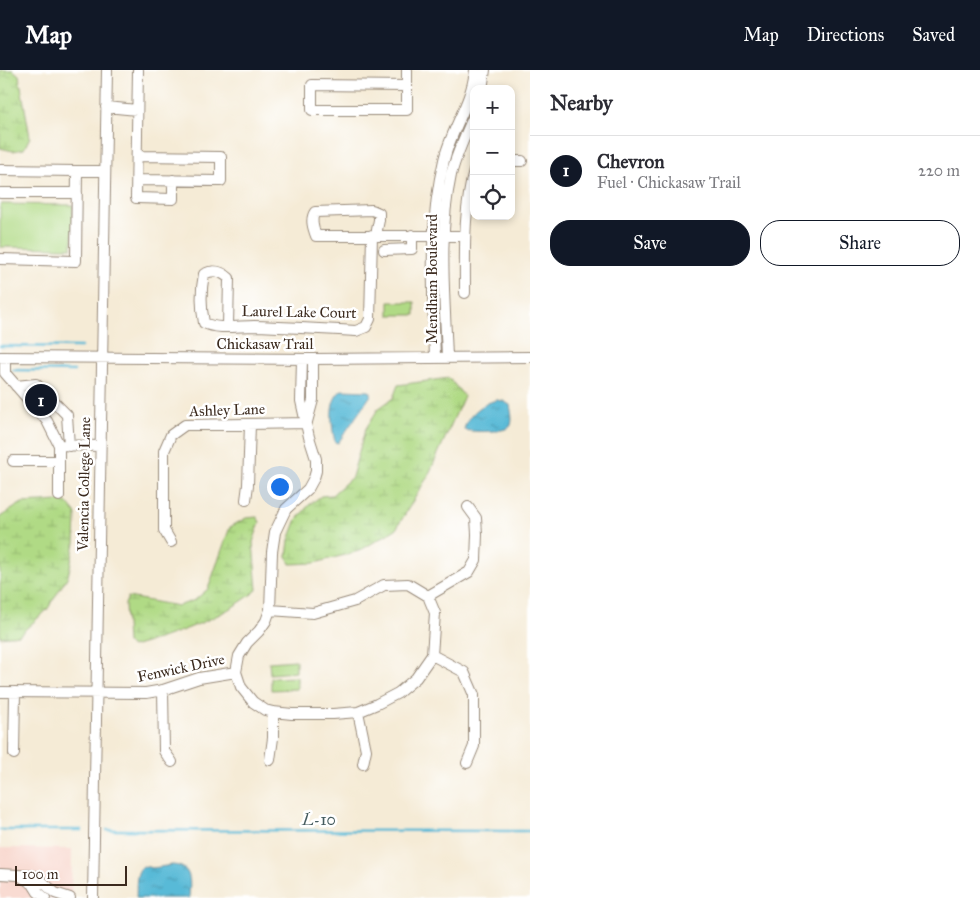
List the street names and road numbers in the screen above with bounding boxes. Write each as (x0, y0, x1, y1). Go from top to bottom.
street label: Mendham Boulevard (423, 213, 441, 344)
street label: Laurel Lake Court (241, 302, 357, 322)
street label: Chickasaw Trail (216, 335, 314, 353)
street label: Ashley Lane (188, 400, 265, 420)
street label: Valencia College Lane (74, 417, 94, 552)
street label: Fenwick Drive (136, 650, 226, 686)

